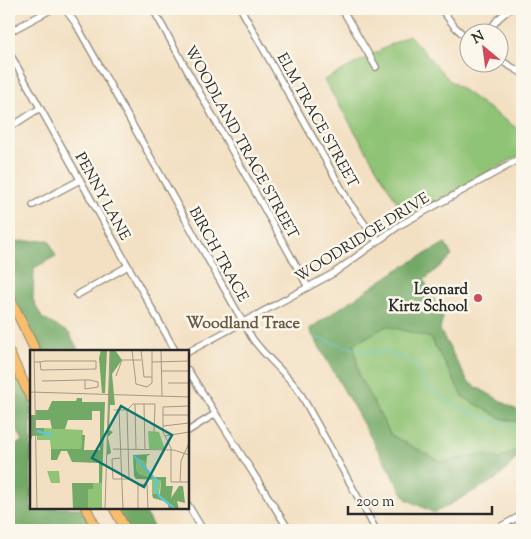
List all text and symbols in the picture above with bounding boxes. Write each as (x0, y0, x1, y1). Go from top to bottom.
north arrow (458, 22, 508, 72)
text: N (469, 27, 488, 50)
street label: WOODLAND TRACE STREET (179, 42, 303, 244)
street label: ELM TRACE STREET (271, 50, 363, 192)
street label: PENNY LANE (69, 149, 135, 244)
street label: WOODRIDGE DRIVE (292, 188, 434, 288)
street label: BIRCH TRACE (183, 203, 253, 306)
place label: Leonard Kirtz School (389, 280, 469, 318)
marker: Leonard Kirtz School (472, 292, 484, 304)
district label: Woodland Trace (186, 313, 301, 336)
inset map (30, 350, 189, 509)
scale bar (348, 484, 492, 516)
text: 200 m (356, 492, 395, 513)

